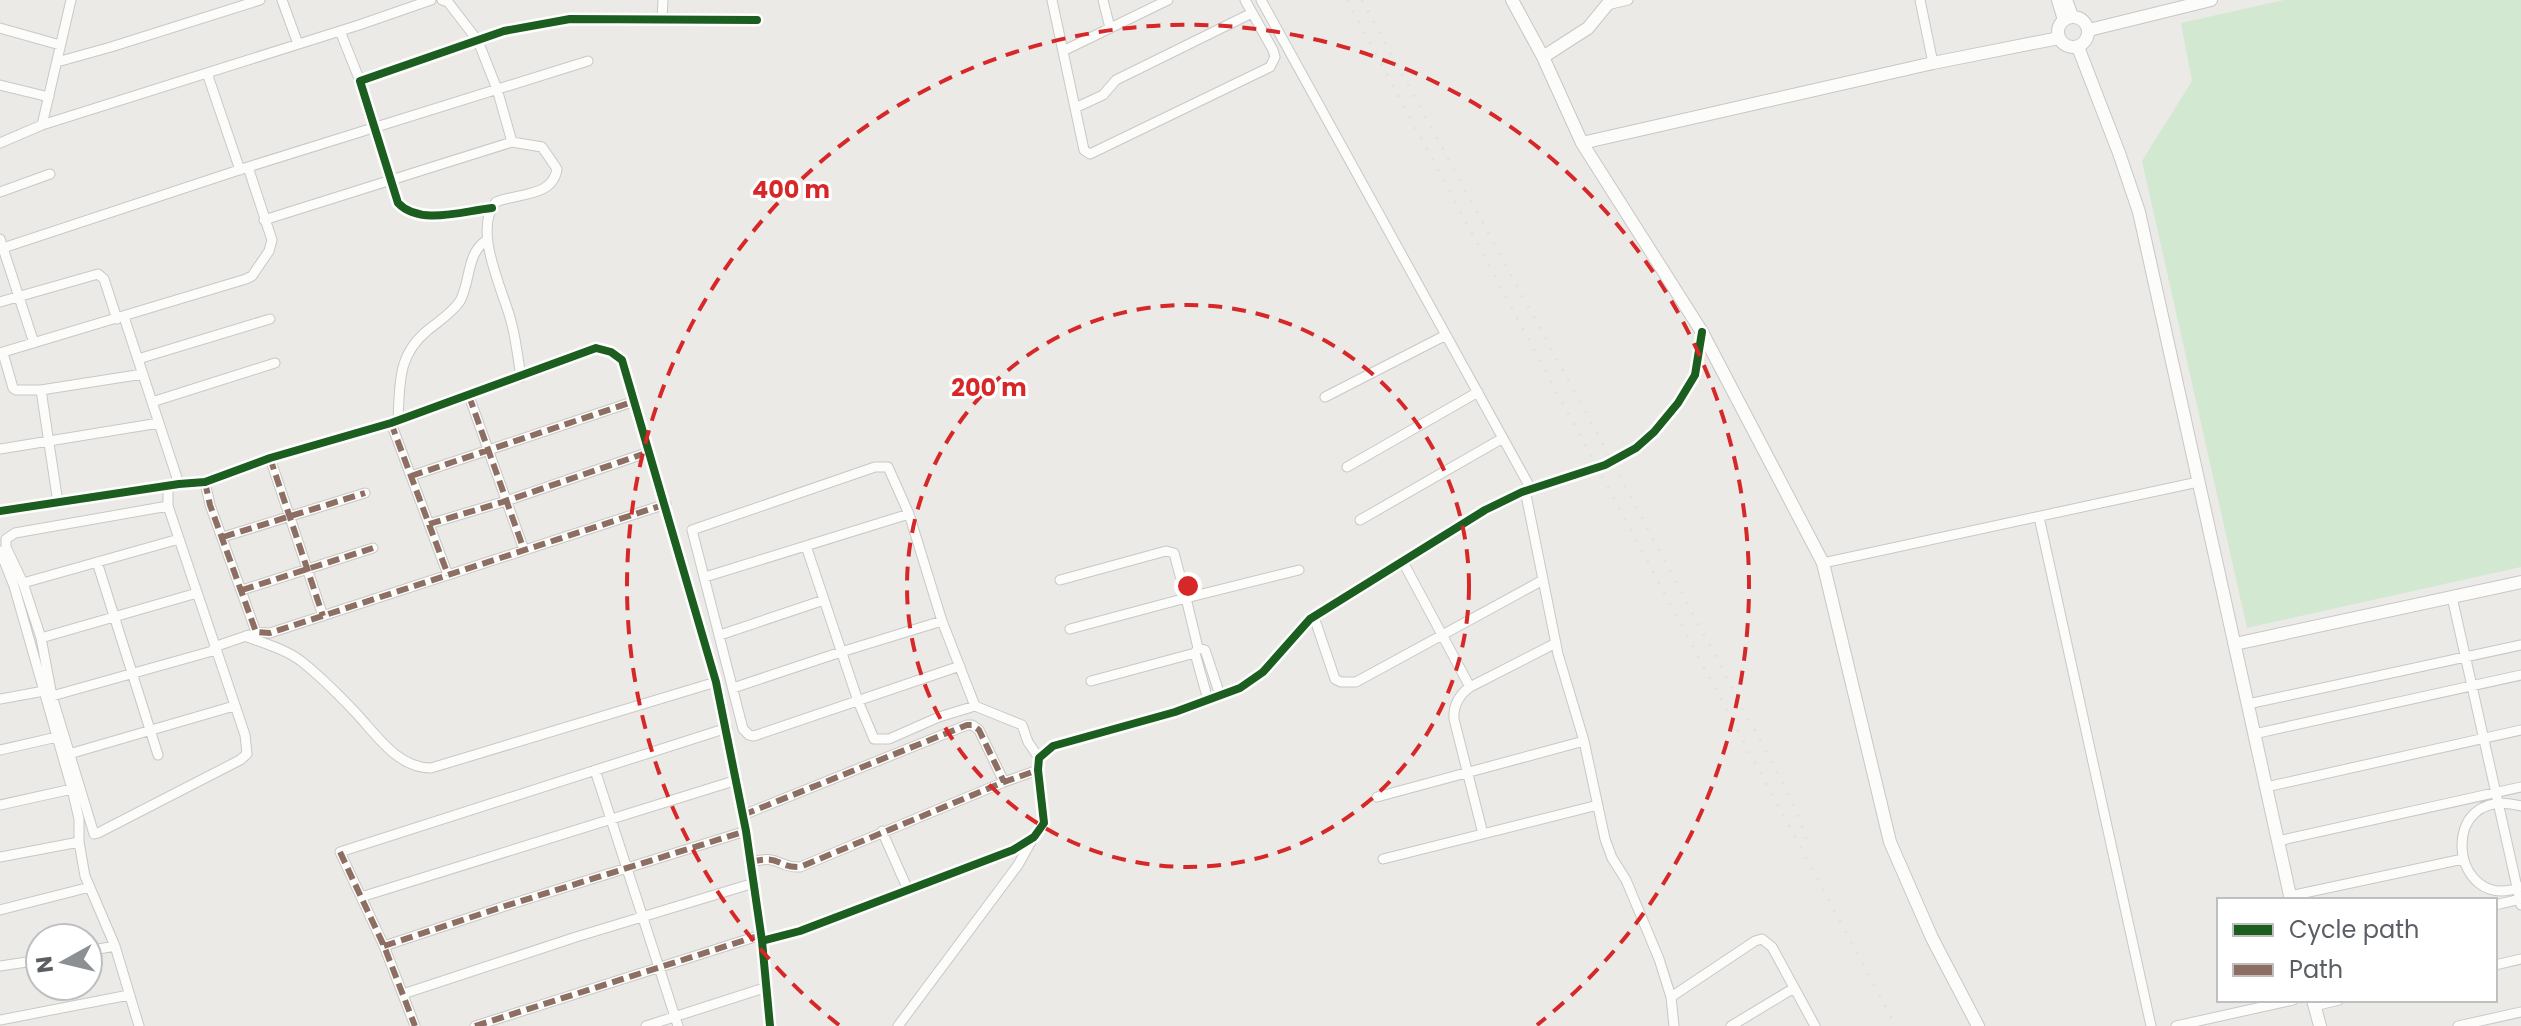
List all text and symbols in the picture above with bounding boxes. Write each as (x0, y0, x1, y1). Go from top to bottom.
text: 400 m (752, 173, 830, 206)
text: 200 m (951, 371, 1027, 404)
centre of rings (1174, 572, 1202, 600)
legend (2217, 898, 2497, 1002)
text: Cycle path (2289, 913, 2419, 946)
north arrow (24, 922, 104, 1002)
text: Path (2289, 953, 2343, 986)
text: N (28, 954, 61, 975)

